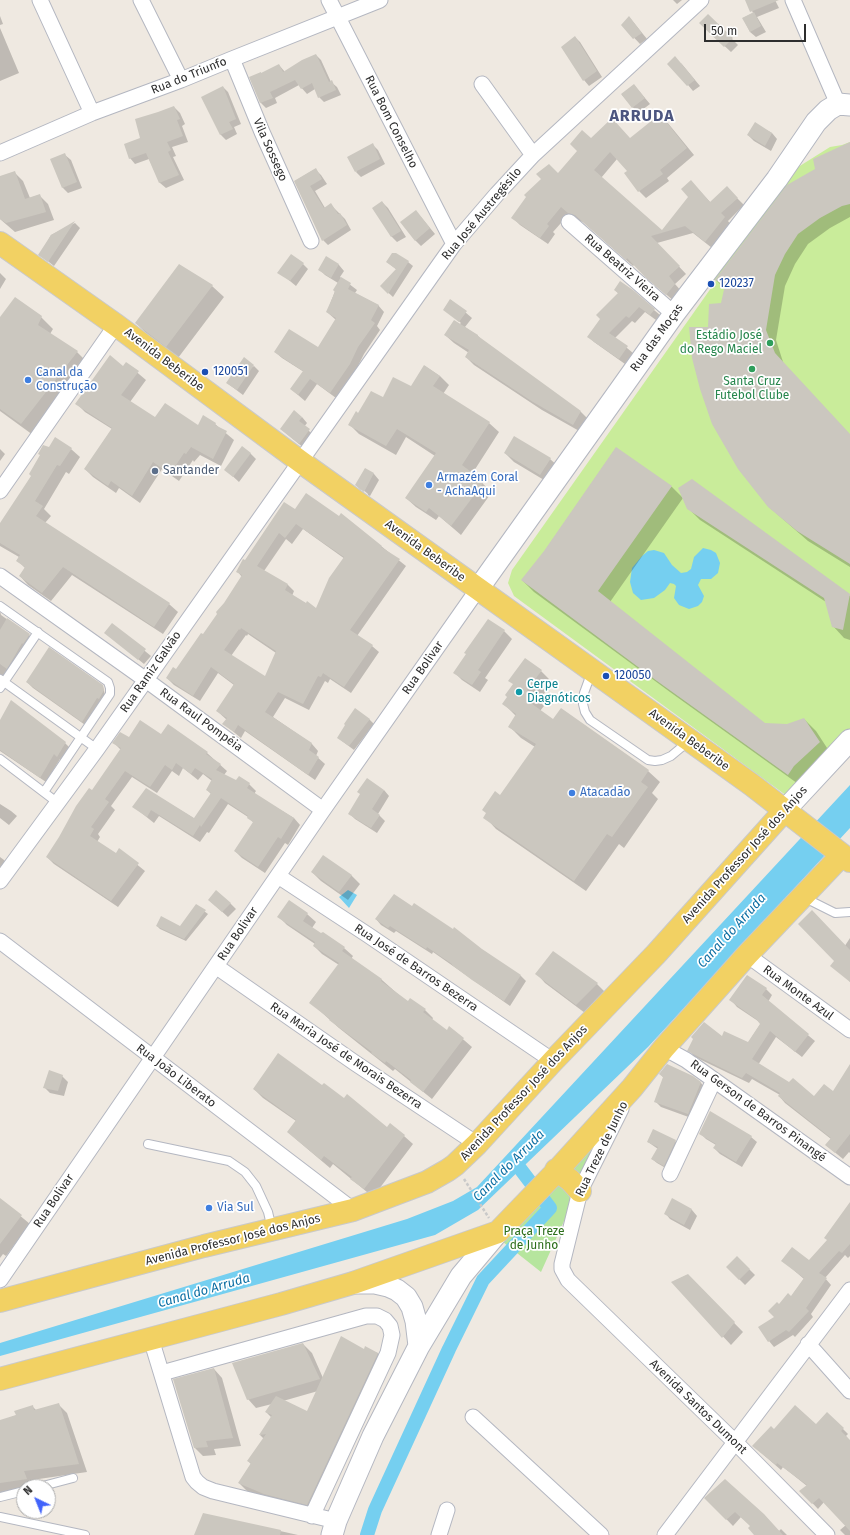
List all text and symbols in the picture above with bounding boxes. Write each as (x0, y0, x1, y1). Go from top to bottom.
scale bar (706, 16, 808, 42)
text: 50 m (711, 24, 737, 38)
street label: Rua do Triunfo (149, 54, 229, 98)
street label: Rua Bom Conselho (361, 73, 421, 171)
district label: ARRUDA (609, 107, 675, 127)
street label: Vila Sossego (250, 116, 290, 184)
street label: Rua José Austregésilo (439, 165, 525, 263)
street label: Rua Beatriz Vieira (581, 231, 663, 305)
place label: 120237 (719, 277, 754, 291)
marker: 120237 (706, 279, 716, 289)
street label: Rua das Moças (628, 301, 686, 375)
street label: Avenida Beberibe (121, 325, 207, 395)
place label: Estádio José do Rego Maciel (680, 329, 762, 357)
marker: Estádio José do Rego Maciel (765, 338, 775, 348)
marker: Santa Cruz Futebol Clube (747, 364, 757, 374)
place label: 120051 (213, 365, 248, 379)
place label: Canal da Construção (36, 366, 97, 394)
marker: 120051 (200, 367, 210, 377)
marker: Canal da Construção (23, 375, 33, 385)
place label: Santa Cruz Futebol Clube (715, 375, 789, 403)
place label: Santander (163, 464, 219, 478)
marker: Santander (150, 466, 160, 476)
place label: Armazém Coral - AchaAqui (437, 471, 518, 499)
marker: Armazém Coral - AchaAqui (424, 480, 434, 490)
street label: Avenida Beberibe (382, 517, 468, 585)
street label: Rua Ramiz Galvão (117, 628, 185, 716)
street label: Rua Bolivar (399, 638, 447, 698)
place label: 120050 (614, 669, 651, 683)
marker: 120050 (601, 671, 611, 681)
place label: Cerpe Diagnóticos (527, 678, 591, 706)
street label: Rua Raul Pompéia (157, 685, 245, 755)
marker: Cerpe Diagnóticos (514, 687, 524, 697)
street label: Avenida Beberibe (646, 706, 732, 774)
street label: Avenida Professor José dos Anjos (680, 783, 810, 927)
place label: Atacadão (580, 786, 631, 800)
marker: Atacadão (567, 788, 577, 798)
water label: Canal do Arruda (695, 891, 769, 971)
street label: Rua Bolivar (215, 904, 261, 964)
street label: Rua José de Barros Bezerra (351, 921, 481, 1015)
street label: Rua Monte Azul (760, 963, 836, 1023)
street label: Rua Maria José de Morais Bezerra (267, 1000, 425, 1112)
street label: Avenida Professor José dos Anjos (457, 1022, 591, 1164)
street label: Rua João Liberato (133, 1041, 219, 1111)
street label: Rua Gerson de Barros Pinangé (687, 1057, 829, 1165)
street label: Rua Treze de Junho (573, 1099, 631, 1199)
water label: Canal do Arruda (470, 1127, 548, 1205)
street label: Rua Bolivar (31, 1171, 77, 1231)
place label: Via Sul (217, 1201, 254, 1215)
marker: Via Sul (204, 1203, 214, 1213)
street label: Avenida Professor José dos Anjos (144, 1211, 322, 1269)
park label: Praça Treze de Junho (503, 1225, 565, 1253)
water label: Canal do Arruda (156, 1270, 252, 1312)
street label: Avenida Santos Dumont (646, 1357, 750, 1457)
north arrow (16, 1479, 56, 1519)
text: N (21, 1483, 35, 1498)

